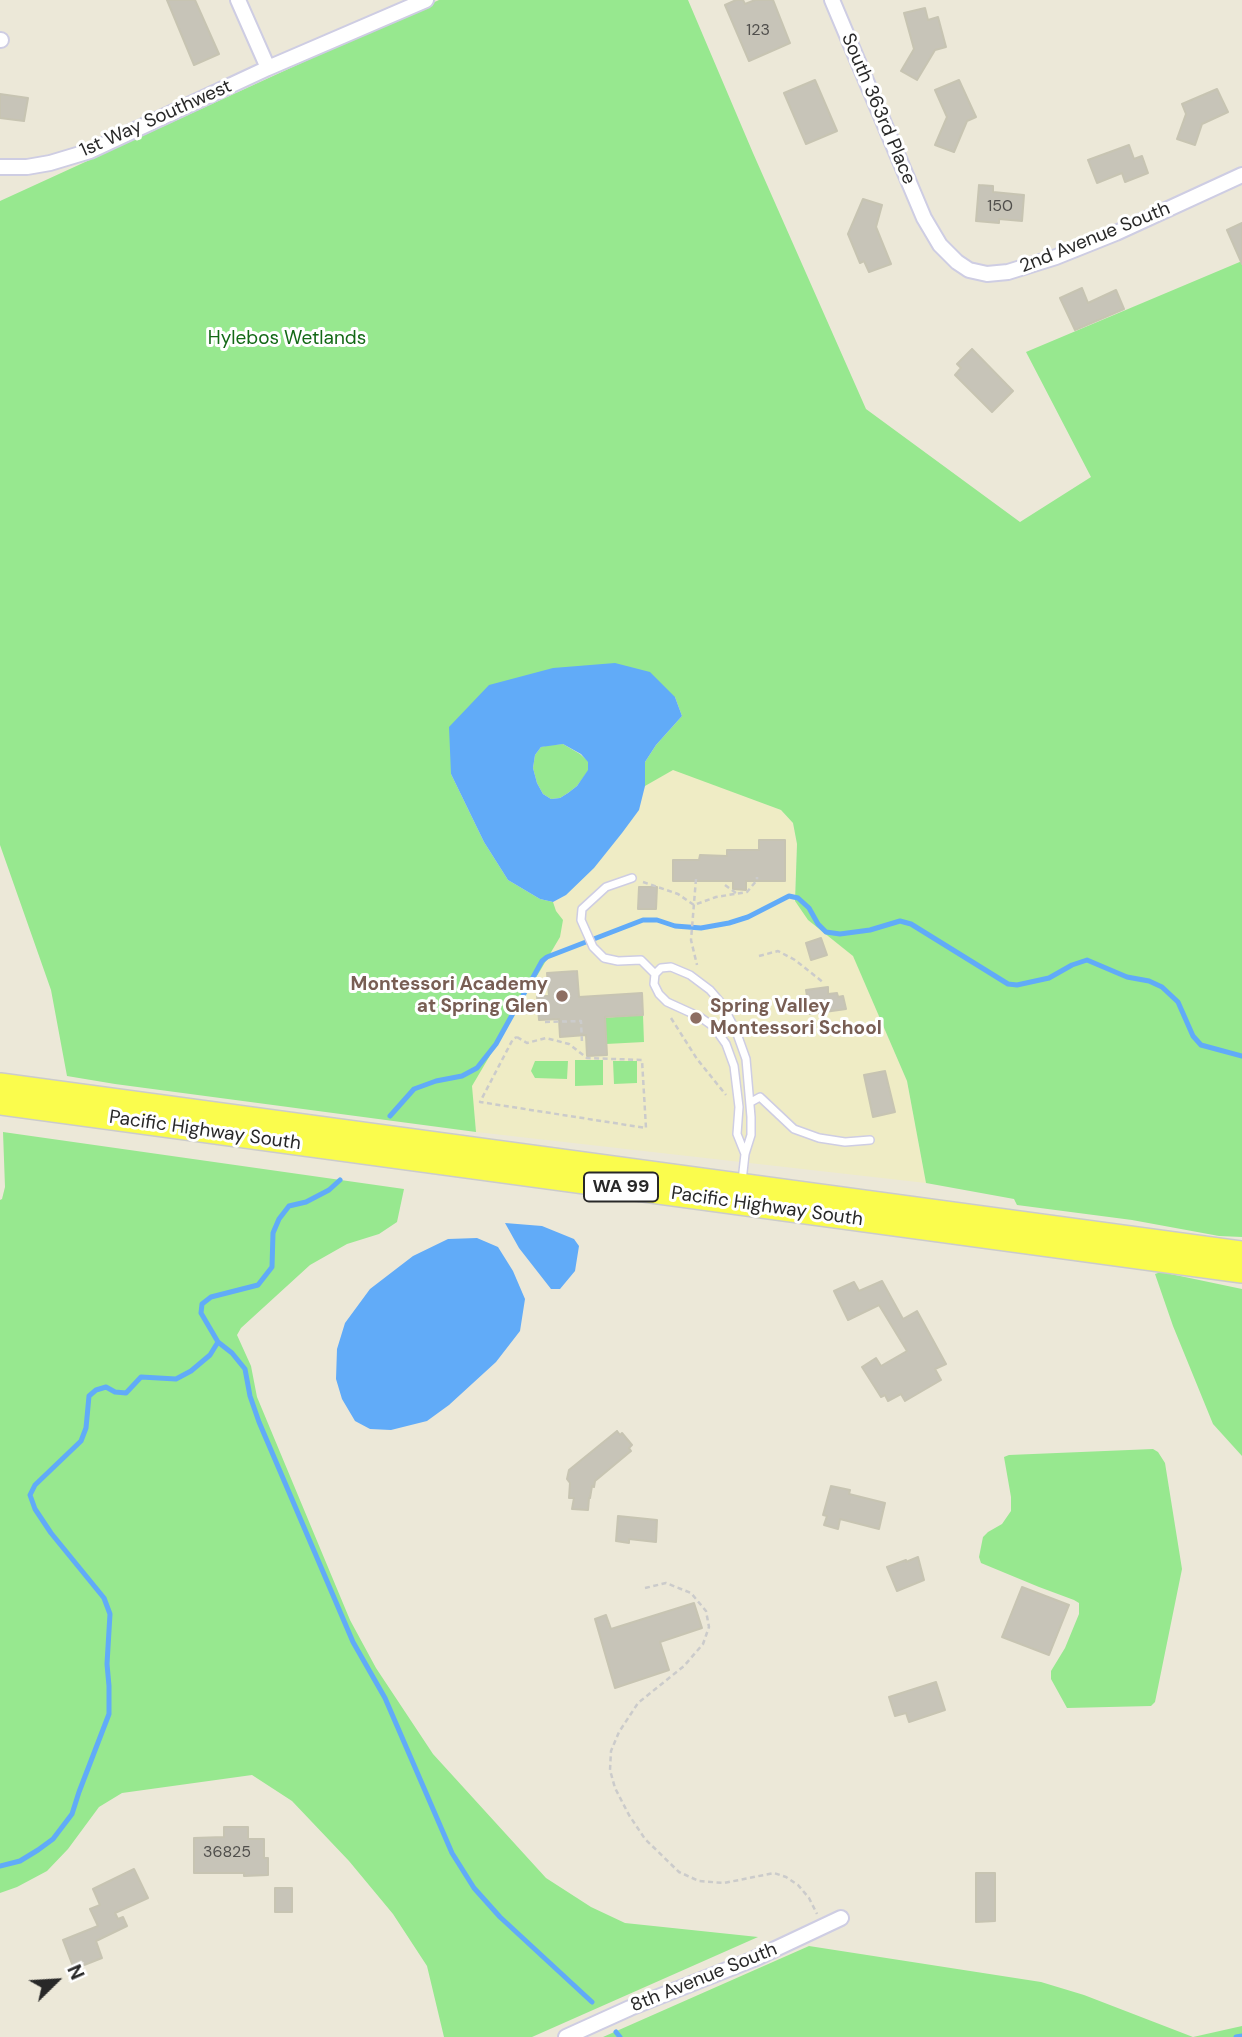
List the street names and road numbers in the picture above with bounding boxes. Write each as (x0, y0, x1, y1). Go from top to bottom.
street label: South 363rd Place (836, 30, 920, 188)
street label: 1st Way Southwest (77, 75, 235, 163)
street label: 2nd Avenue South (1017, 197, 1173, 279)
street label: Pacific Highway South (108, 1106, 302, 1156)
road number: WA 99 (584, 1172, 658, 1202)
street label: Pacific Highway South (670, 1182, 864, 1232)
street label: 8th Avenue South (627, 1938, 781, 2018)

